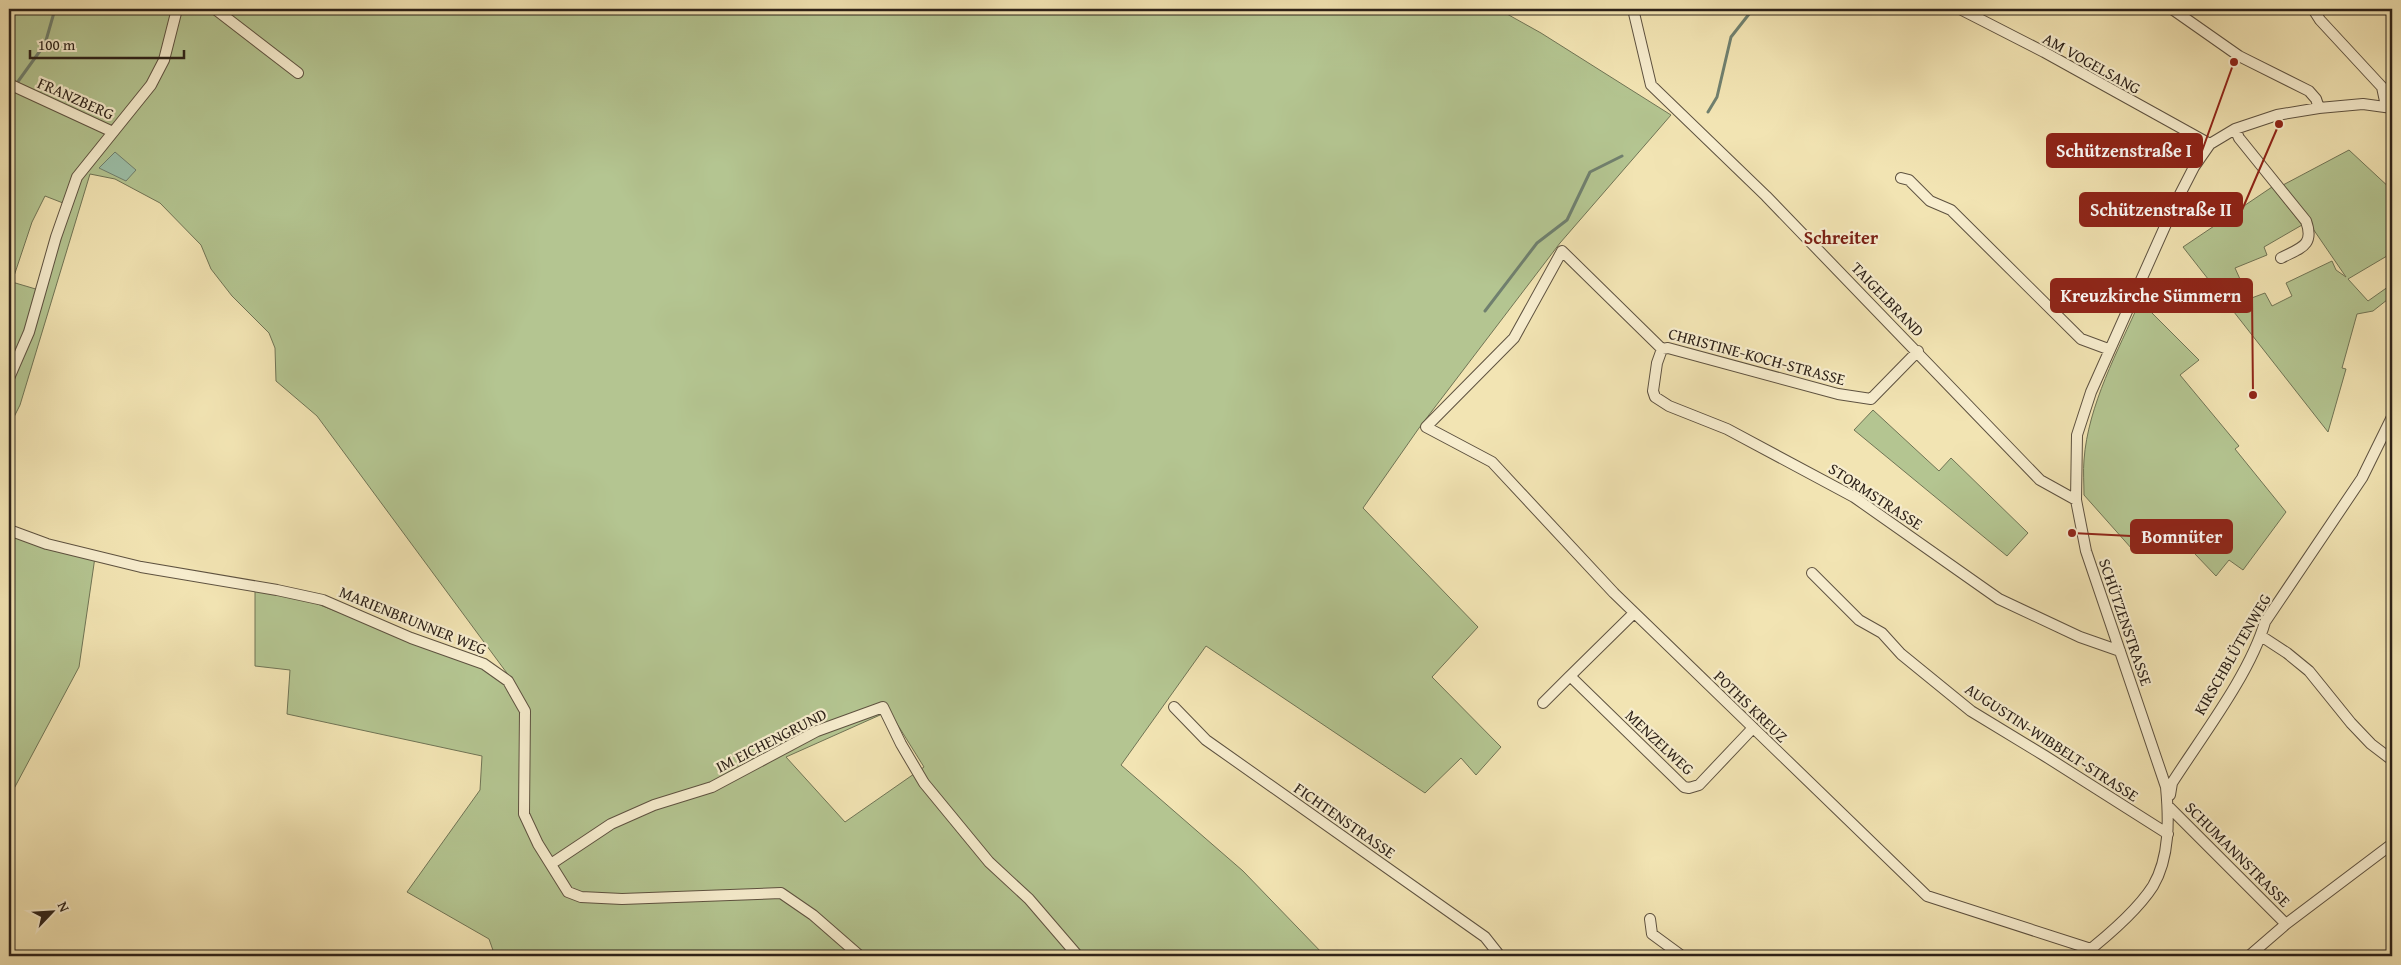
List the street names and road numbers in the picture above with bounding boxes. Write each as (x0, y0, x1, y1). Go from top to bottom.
street label: AM VOGELSANG (2039, 26, 2146, 100)
street label: FRANZBERG (34, 70, 119, 126)
street label: TAIGELBRAND (1846, 256, 1930, 342)
street label: CHRISTINE-KOCH-STRASSE (1666, 321, 1848, 391)
street label: STORMSTRASSE (1824, 456, 1928, 536)
street label: SCHÜTZENSTRASSE (2093, 555, 2159, 689)
street label: MARIENBRUNNER WEG (336, 579, 491, 661)
street label: KIRSCHBLÜTENWEG (2187, 588, 2277, 719)
street label: POTHS KREUZ (1708, 664, 1794, 748)
street label: AUGUSTIN-WIBBELT-STRASSE (1960, 677, 2144, 807)
street label: IM EICHENGRUND (711, 702, 831, 778)
street label: MENZELWEG (1620, 704, 1700, 781)
street label: FICHTENSTRASSE (1289, 776, 1401, 864)
street label: SCHUMANNSTRASSE (2180, 796, 2296, 912)

